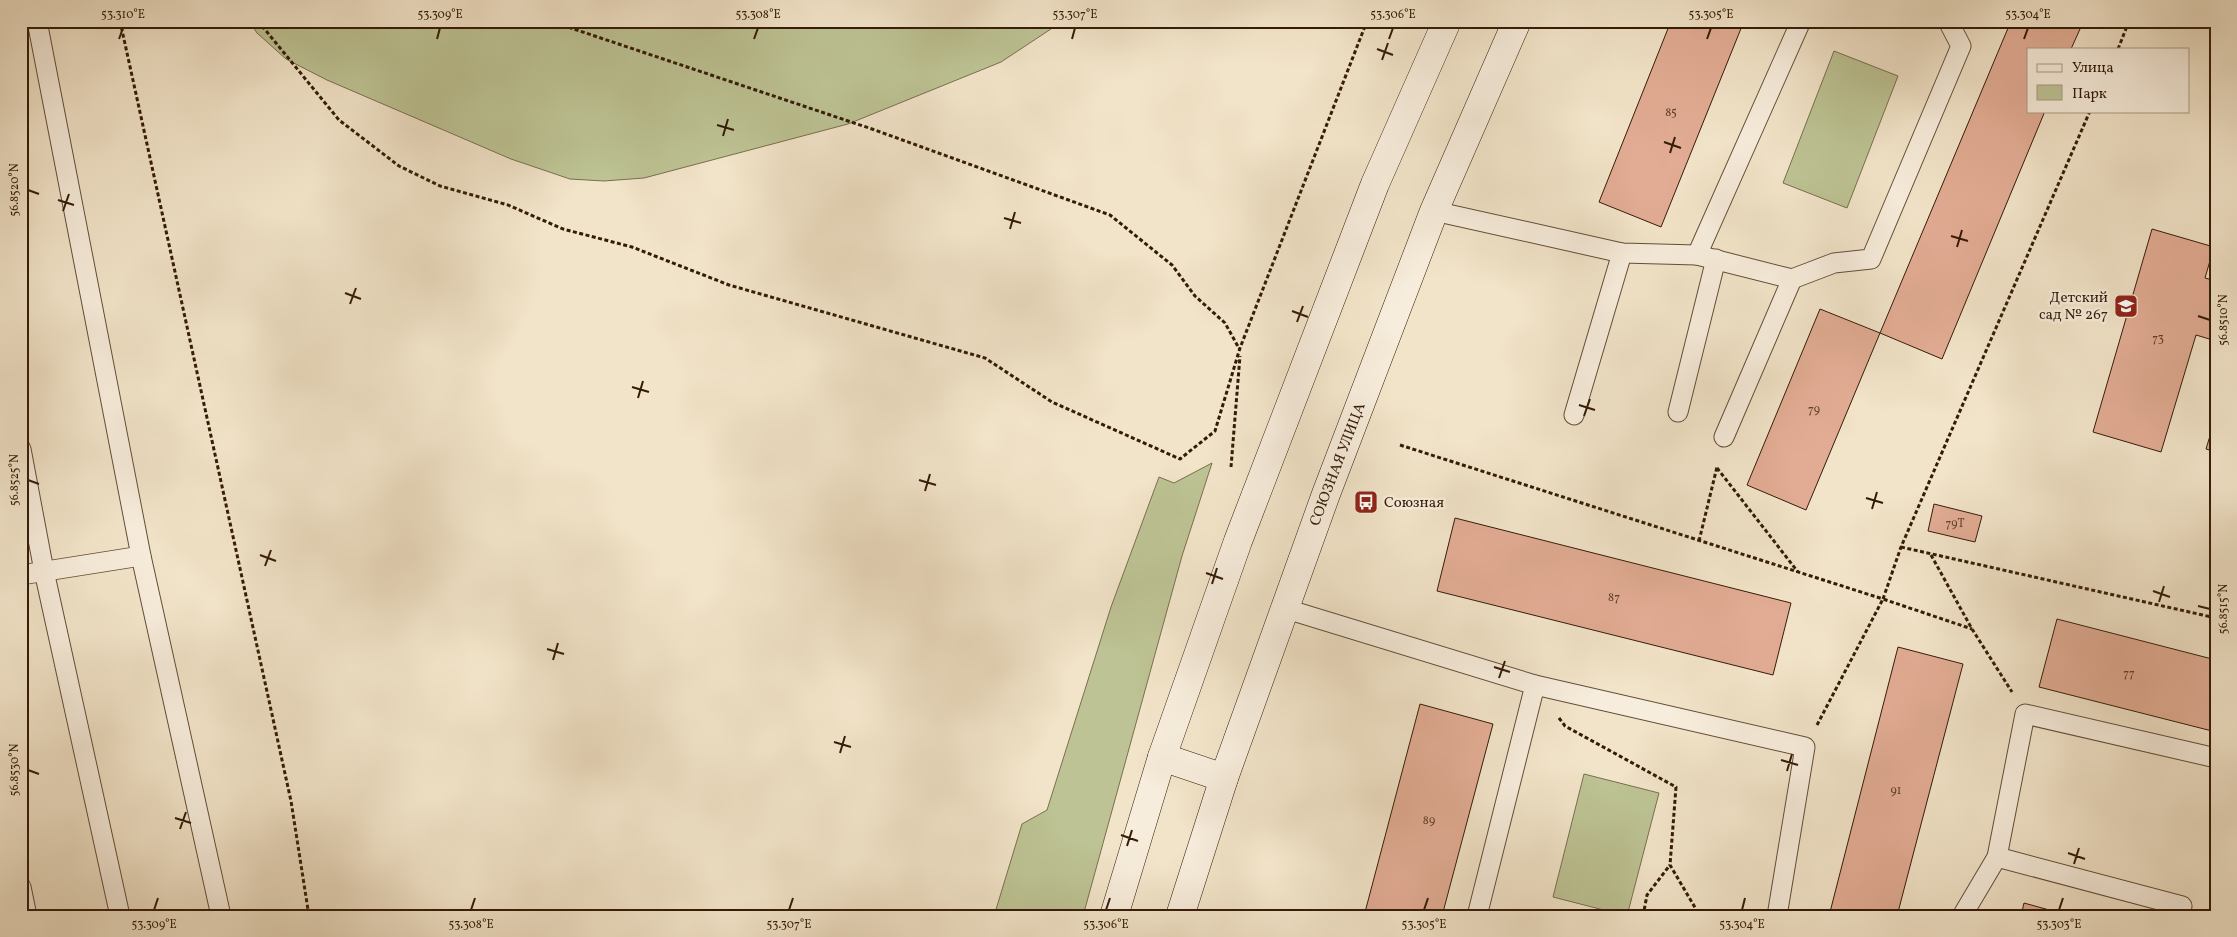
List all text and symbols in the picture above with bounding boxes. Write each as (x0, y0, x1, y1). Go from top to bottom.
text: 53.310°E (101, 7, 145, 23)
text: 53.309°E (417, 7, 463, 23)
text: 53.308°E (735, 7, 781, 23)
text: 53.307°E (1053, 7, 1097, 23)
text: 53.306°E (1370, 7, 1416, 23)
text: 53.305°E (1689, 7, 1733, 23)
text: 53.304°E (2005, 7, 2051, 23)
legend (2027, 48, 2190, 112)
text: Улица (2072, 58, 2114, 79)
text: Парк (2072, 84, 2107, 105)
house number: 85 (1665, 105, 1677, 121)
text: 56.8520°N (7, 163, 23, 217)
place label: Детский сад № 267 (2039, 288, 2108, 326)
school or university icon: Детский сад № 267 (2113, 293, 2139, 319)
text: 56.8510°N (2216, 294, 2232, 346)
house number: 73 (2152, 331, 2164, 347)
street label: СОЮЗНАЯ УЛИЦА (1305, 399, 1372, 529)
house number: 79 (1808, 402, 1820, 418)
text: 56.8525°N (7, 454, 23, 506)
bus stop icon: Союзная (1353, 489, 1379, 515)
place label: Союзная (1384, 493, 1444, 514)
house number: 79Т (1946, 516, 1964, 532)
text: 56.8515°N (2216, 584, 2232, 634)
house number: 87 (1608, 590, 1620, 606)
house number: 77 (2123, 666, 2135, 682)
text: 56.8530°N (7, 744, 23, 796)
house number: 91 (1891, 783, 1901, 799)
house number: 89 (1423, 813, 1435, 829)
text: 53.309°E (131, 917, 177, 933)
text: 53.308°E (448, 917, 494, 933)
text: 53.307°E (767, 917, 811, 933)
text: 53.306°E (1083, 917, 1129, 933)
text: 53.305°E (1402, 917, 1446, 933)
text: 53.304°E (1719, 917, 1765, 933)
text: 53.303°E (2037, 917, 2081, 933)

